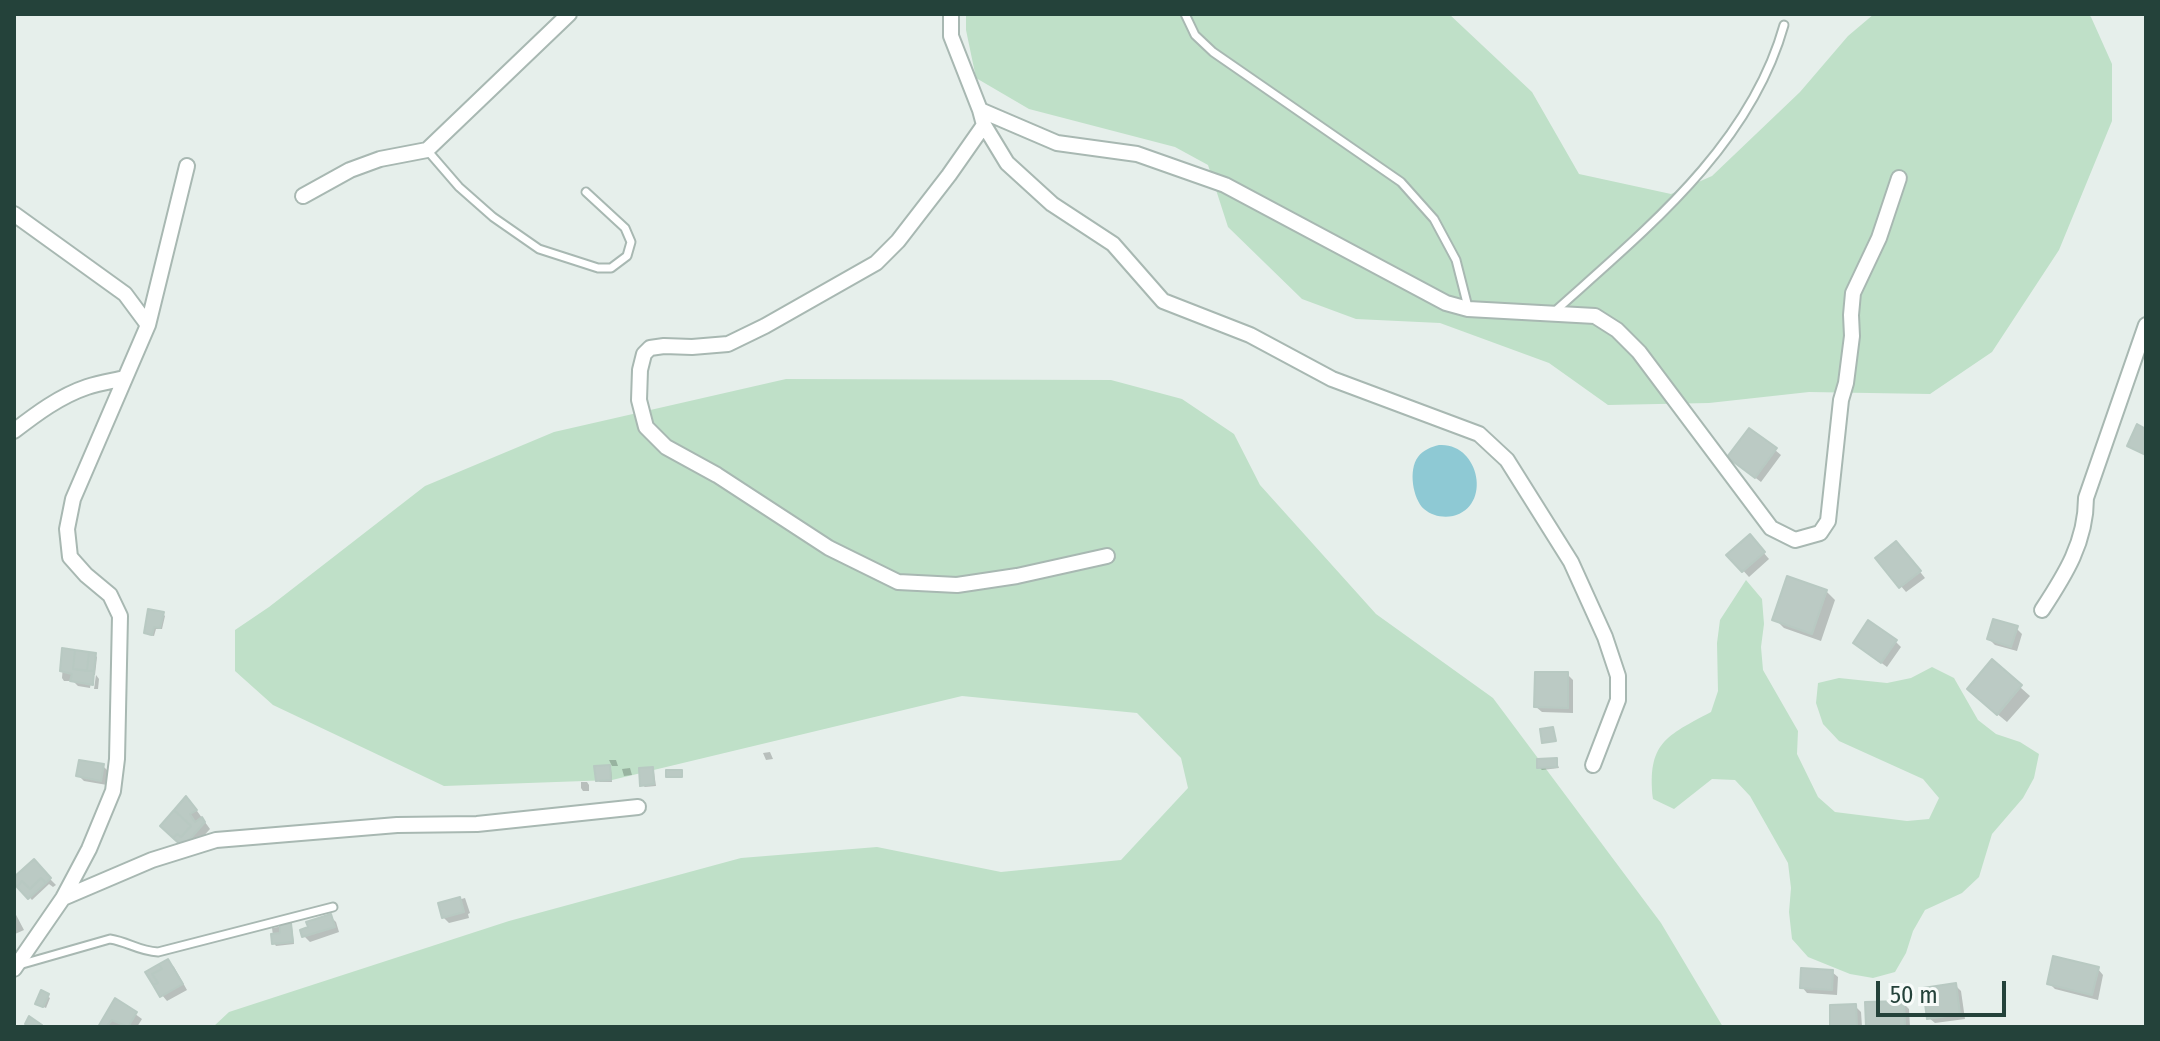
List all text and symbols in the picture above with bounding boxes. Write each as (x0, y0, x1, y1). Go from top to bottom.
scale bar (1880, 965, 2010, 1015)
text: 50 m (1890, 981, 1938, 1009)

